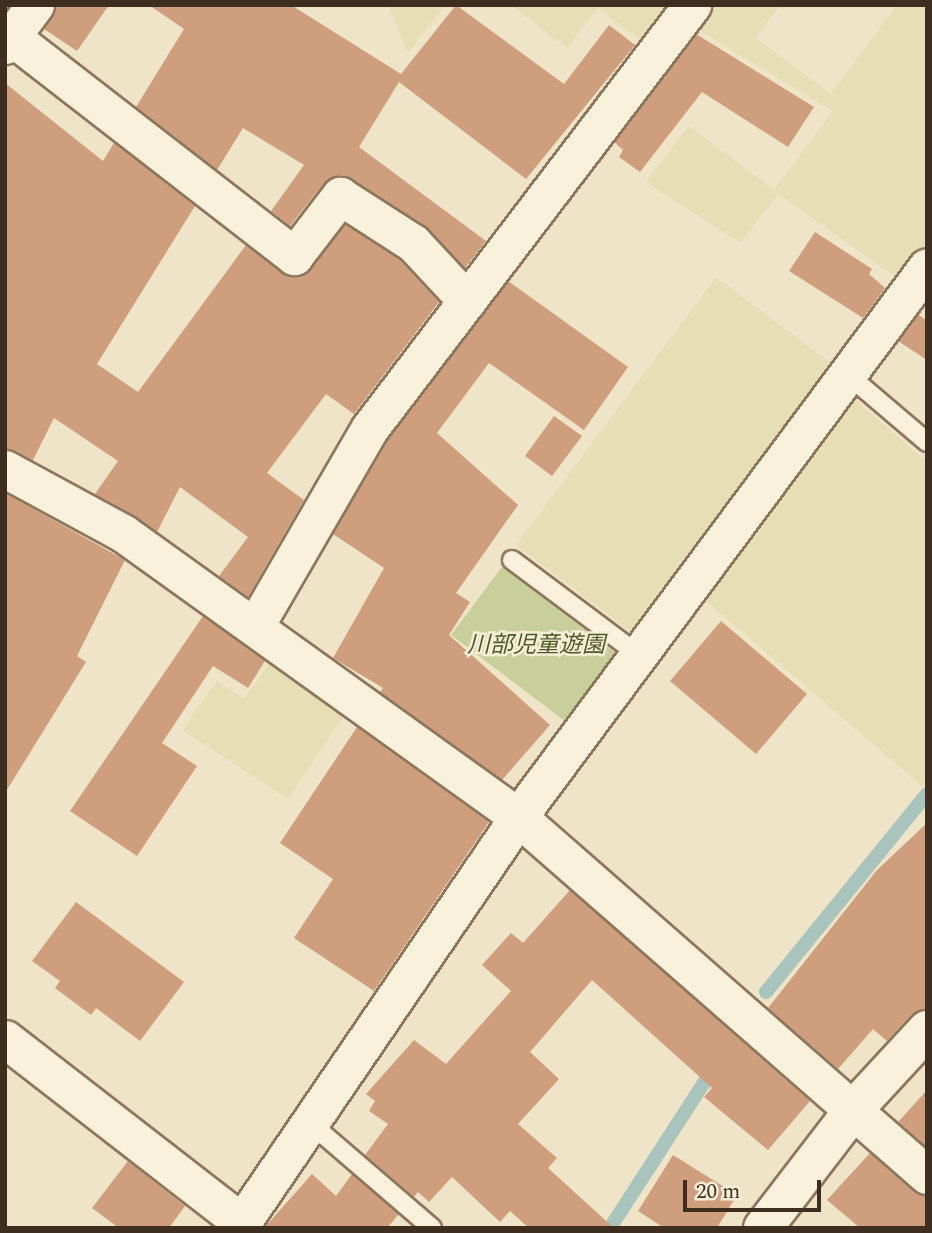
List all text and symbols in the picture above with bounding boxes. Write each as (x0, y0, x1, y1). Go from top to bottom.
park label: 川部児童遊園 (467, 632, 605, 660)
scale bar (687, 1166, 825, 1210)
text: 20 m (696, 1176, 740, 1208)

